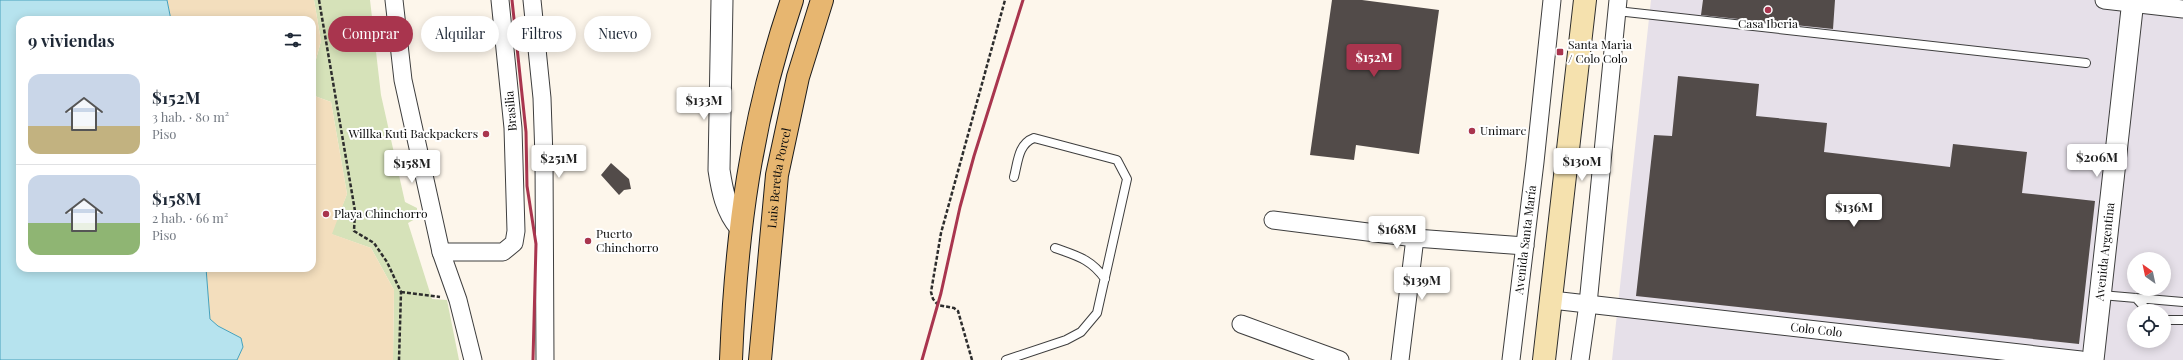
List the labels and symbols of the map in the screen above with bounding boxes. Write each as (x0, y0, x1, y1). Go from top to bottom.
marker: Casa Iberia (1763, 5, 1773, 15)
place label: Casa Iberia (1738, 15, 1798, 31)
place label: Santa Maria / Colo Colo (1568, 36, 1632, 66)
pin: $152M (1346, 44, 1402, 78)
marker: Santa Maria / Colo Colo (1555, 47, 1565, 57)
pin: $133M (676, 87, 732, 121)
street label: Brasilia (500, 90, 520, 132)
place label: Unimarc (1480, 122, 1526, 138)
place label: Willka Kuti Backpackers (347, 125, 478, 141)
street label: Luis Beretta Porcel (763, 126, 794, 229)
marker: Unimarc (1467, 126, 1477, 136)
marker: Willka Kuti Backpackers (481, 129, 491, 139)
pin: $206M (2069, 144, 2125, 178)
pin: $251M (531, 145, 587, 179)
pin: $130M (1554, 148, 1610, 182)
pin: $158M (384, 150, 440, 184)
street label: Avenida Santa María (1510, 184, 1539, 296)
pin: $136M (1826, 194, 1882, 228)
street label: Avenida Argentina (2091, 202, 2117, 303)
place label: Playa Chinchorro (334, 205, 428, 221)
marker: Playa Chinchorro (321, 209, 331, 219)
pin: $168M (1369, 216, 1425, 250)
place label: Puerto Chinchorro (596, 225, 659, 255)
marker: Puerto Chinchorro (583, 236, 593, 246)
north arrow (2127, 252, 2171, 296)
pin: $139M (1394, 267, 1450, 301)
street label: Colo Colo (1790, 318, 1844, 340)

